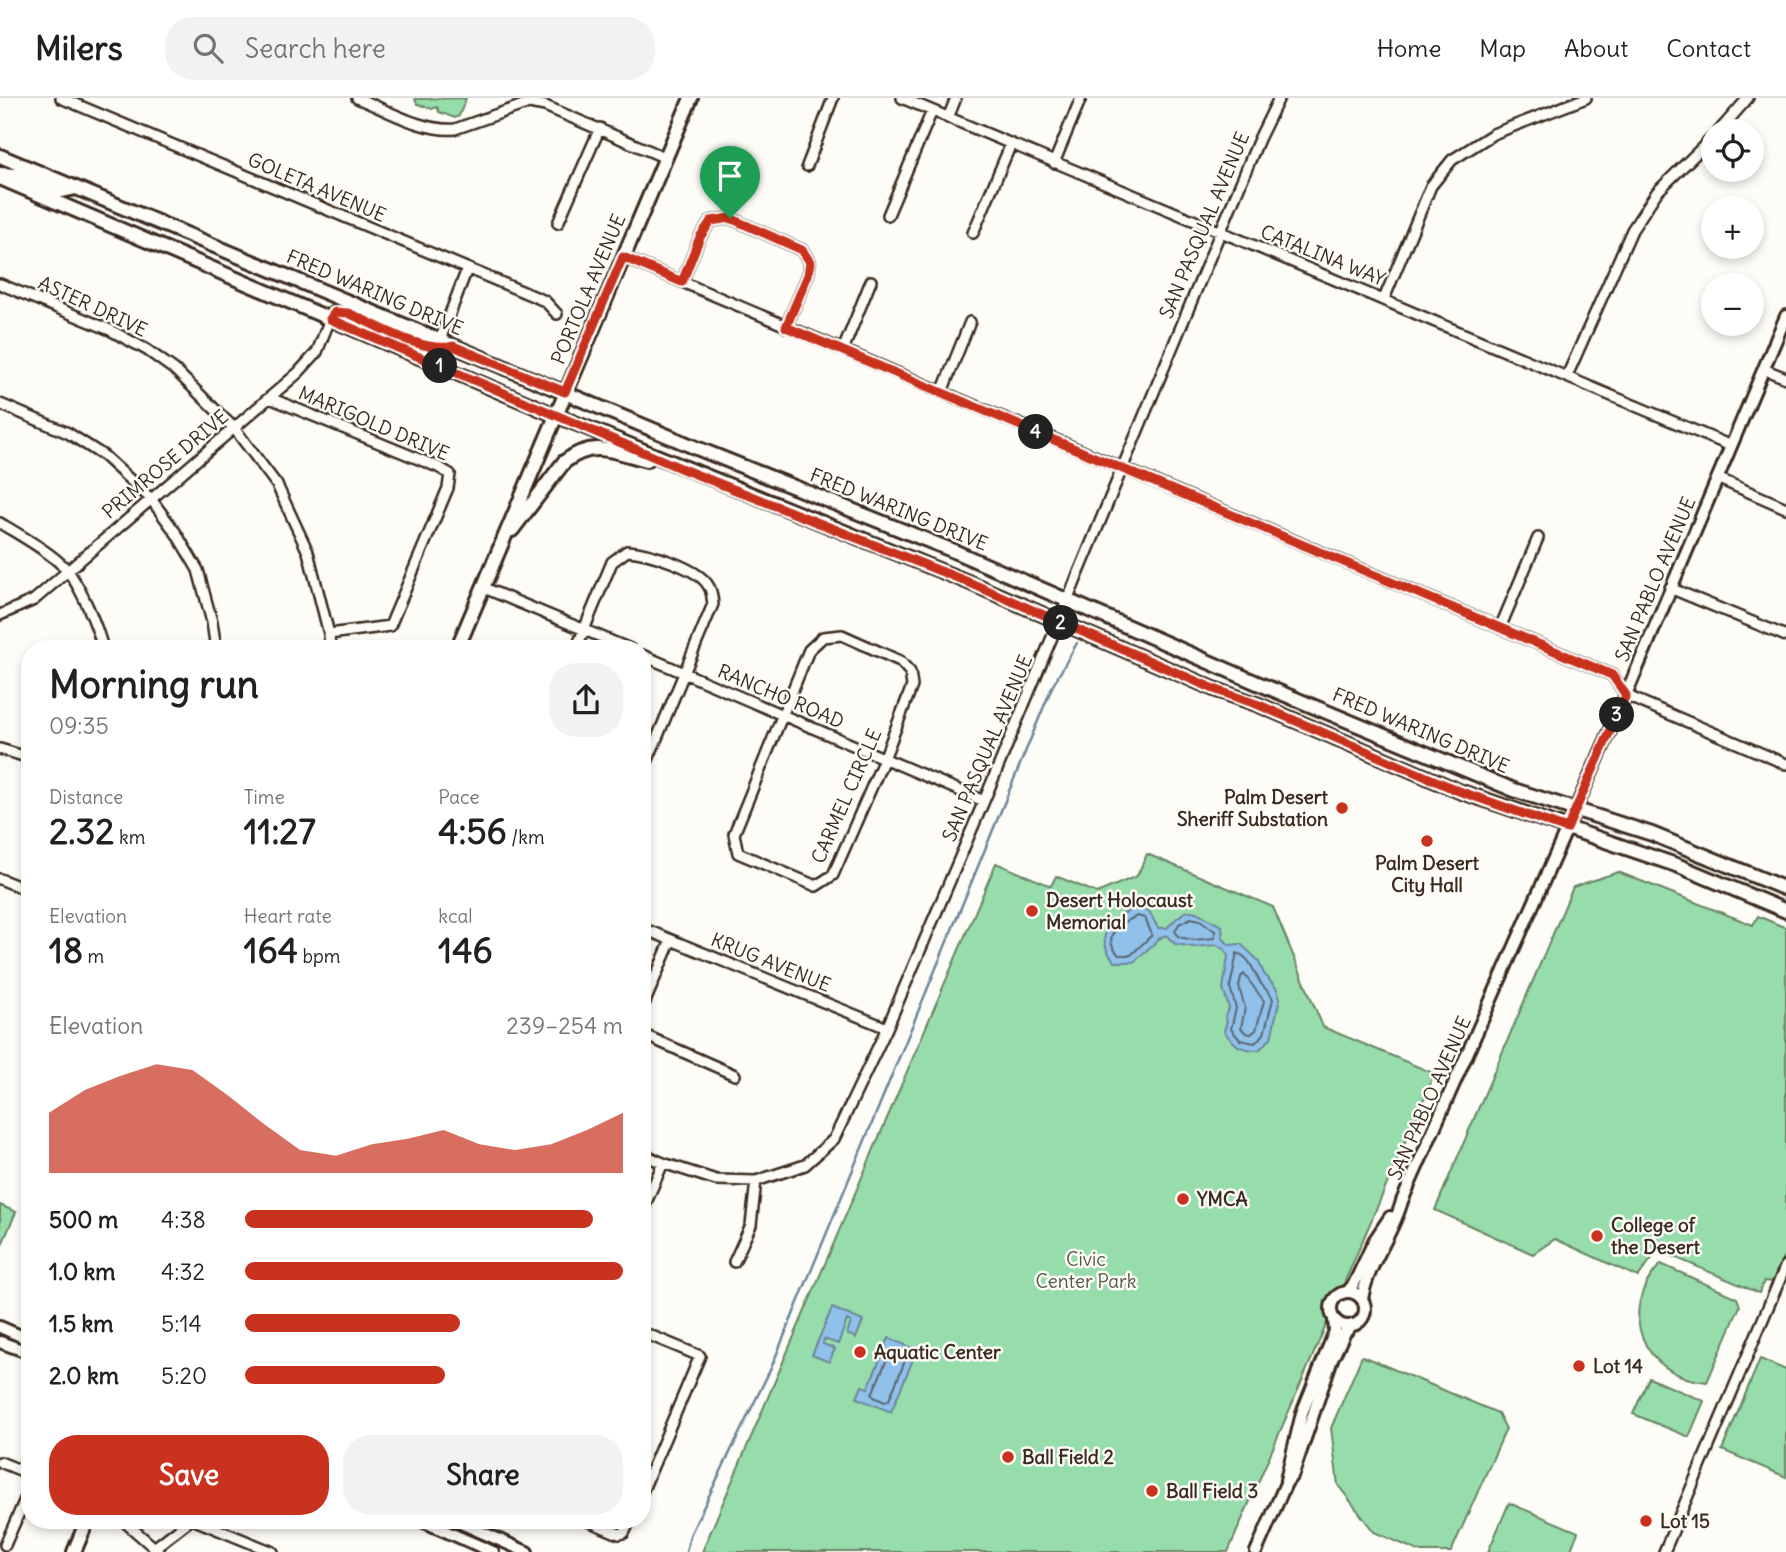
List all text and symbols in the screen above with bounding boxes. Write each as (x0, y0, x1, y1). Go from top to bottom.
search box (165, 17, 655, 80)
text: Milers (35, 27, 123, 69)
icon: search (189, 29, 227, 67)
text: Search here (245, 32, 386, 65)
text: Home (1377, 33, 1441, 63)
text: Map (1479, 33, 1526, 63)
text: About (1564, 33, 1628, 63)
text: Contact (1666, 33, 1751, 63)
map controls (1701, 119, 1764, 336)
button: locate (1701, 119, 1764, 182)
street label: SAN PASQUAL AVENUE (1154, 128, 1254, 322)
pin (700, 146, 760, 218)
street label: GOLETA AVENUE (244, 147, 390, 227)
icon: arrive (711, 157, 749, 195)
button: + (1701, 196, 1764, 259)
street label: PORTOLA AVENUE (546, 210, 630, 368)
street label: CATALINA WAY (1257, 219, 1389, 291)
street label: FRED WARING DRIVE (283, 244, 467, 340)
street label: ASTER DRIVE (35, 270, 151, 342)
button: − (1701, 273, 1764, 336)
pin: 1 (422, 348, 458, 384)
text: 1 (436, 353, 443, 377)
street label: MARIGOLD DRIVE (295, 380, 453, 466)
street label: PRIMROSE DRIVE (97, 404, 233, 524)
pin: 4 (1018, 414, 1054, 450)
text: 4 (1030, 419, 1041, 443)
street label: FRED WARING DRIVE (807, 462, 991, 556)
street label: SAN PABLO AVENUE (1609, 493, 1701, 665)
pin: 2 (1044, 606, 1078, 640)
text: 2 (1055, 610, 1066, 634)
street label: SAN PASQUAL AVENUE (937, 651, 1037, 845)
street label: RANCHO ROAD (714, 659, 848, 733)
text: Morning run (49, 661, 259, 708)
button: share (549, 663, 623, 737)
street label: FRED WARING DRIVE (1329, 682, 1513, 778)
pin: 3 (1600, 698, 1634, 732)
text: 3 (1611, 702, 1622, 726)
text: 09:35 (49, 711, 109, 740)
street label: CARMEL CIRCLE (806, 725, 886, 867)
text: Distance (49, 785, 123, 809)
text: Time (244, 785, 285, 809)
text: Pace (438, 785, 480, 809)
place label: Palm Desert Sheriff Substation (1177, 785, 1329, 831)
marker: Palm Desert Sheriff Substation (1334, 800, 1350, 816)
text: 2.32 (49, 809, 115, 853)
text: 11:27 (244, 809, 316, 853)
text: 4:56 (438, 809, 507, 853)
text: km (115, 825, 145, 849)
text: /km (507, 825, 545, 849)
marker: Palm Desert City Hall (1419, 833, 1435, 849)
place label: Palm Desert City Hall (1375, 851, 1480, 897)
place label: Desert Holocaust Memorial (1046, 888, 1194, 934)
marker: Desert Holocaust Memorial (1024, 903, 1040, 919)
text: Elevation (49, 904, 127, 928)
text: Heart rate (244, 904, 332, 928)
text: kcal (438, 904, 473, 928)
street label: KRUG AVENUE (708, 927, 834, 997)
text: 18 (49, 928, 83, 972)
text: 164 (244, 928, 298, 972)
text: 146 (438, 928, 493, 972)
text: m (83, 944, 104, 968)
text: bpm (298, 944, 341, 968)
text: Elevation (49, 1011, 143, 1040)
text: 239–254 m (506, 1011, 623, 1040)
street label: SAN PABLO AVENUE (1382, 1012, 1476, 1184)
place label: YMCA (1196, 1187, 1248, 1211)
marker: YMCA (1175, 1191, 1191, 1207)
text: 500 m (49, 1205, 118, 1234)
text: 4:38 (161, 1205, 206, 1234)
place label: College of the Desert (1611, 1213, 1700, 1259)
marker: College of the Desert (1589, 1228, 1605, 1244)
park label: Civic Center Park (1035, 1247, 1137, 1293)
text: 1.0 km (49, 1257, 115, 1286)
text: 4:32 (161, 1257, 205, 1286)
text: 1.5 km (49, 1309, 114, 1338)
text: 5:14 (161, 1309, 202, 1338)
place label: Aquatic Center (874, 1340, 1001, 1364)
marker: Aquatic Center (852, 1344, 868, 1360)
place label: Lot 14 (1593, 1354, 1643, 1378)
marker: Lot 14 (1571, 1358, 1587, 1374)
text: 2.0 km (49, 1361, 119, 1390)
text: 5:20 (161, 1361, 207, 1390)
button: Save (49, 1435, 329, 1515)
button: Share (343, 1435, 623, 1515)
place label: Ball Field 2 (1022, 1445, 1114, 1469)
marker: Ball Field 2 (1000, 1449, 1016, 1465)
place label: Ball Field 3 (1166, 1479, 1258, 1503)
marker: Ball Field 3 (1144, 1483, 1160, 1499)
place label: Lot 15 (1660, 1509, 1710, 1533)
marker: Lot 15 (1638, 1513, 1654, 1529)

